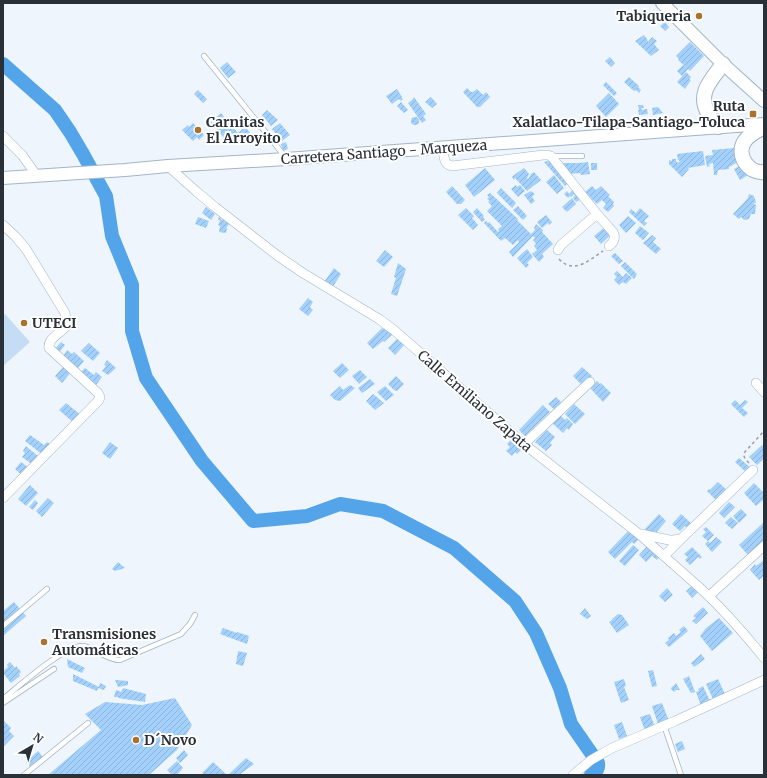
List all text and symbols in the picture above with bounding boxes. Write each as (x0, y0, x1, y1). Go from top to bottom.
place label: Tabiqueria (616, 7, 691, 25)
marker: Tabiqueria (694, 11, 704, 21)
place label: Ruta Xalatlaco-Tilapa-Santiago-Toluca (512, 97, 745, 131)
marker: Ruta Xalatlaco-Tilapa-Santiago-Toluca (748, 109, 758, 119)
place label: Carnitas El Arroyito (206, 113, 281, 147)
marker: Carnitas El Arroyito (193, 125, 203, 135)
street label: Carretera Santiago - Marqueza (280, 136, 488, 168)
place label: UTECI (32, 314, 77, 332)
marker: UTECI (19, 318, 29, 328)
street label: Calle Emiliano Zapata (414, 346, 537, 456)
place label: Transmisiones Automáticas (51, 625, 156, 659)
marker: Transmisiones Automáticas (39, 637, 49, 647)
north arrow (12, 726, 52, 766)
text: N (30, 730, 46, 746)
place label: D´Novo (144, 731, 196, 749)
marker: D´Novo (131, 735, 141, 745)

